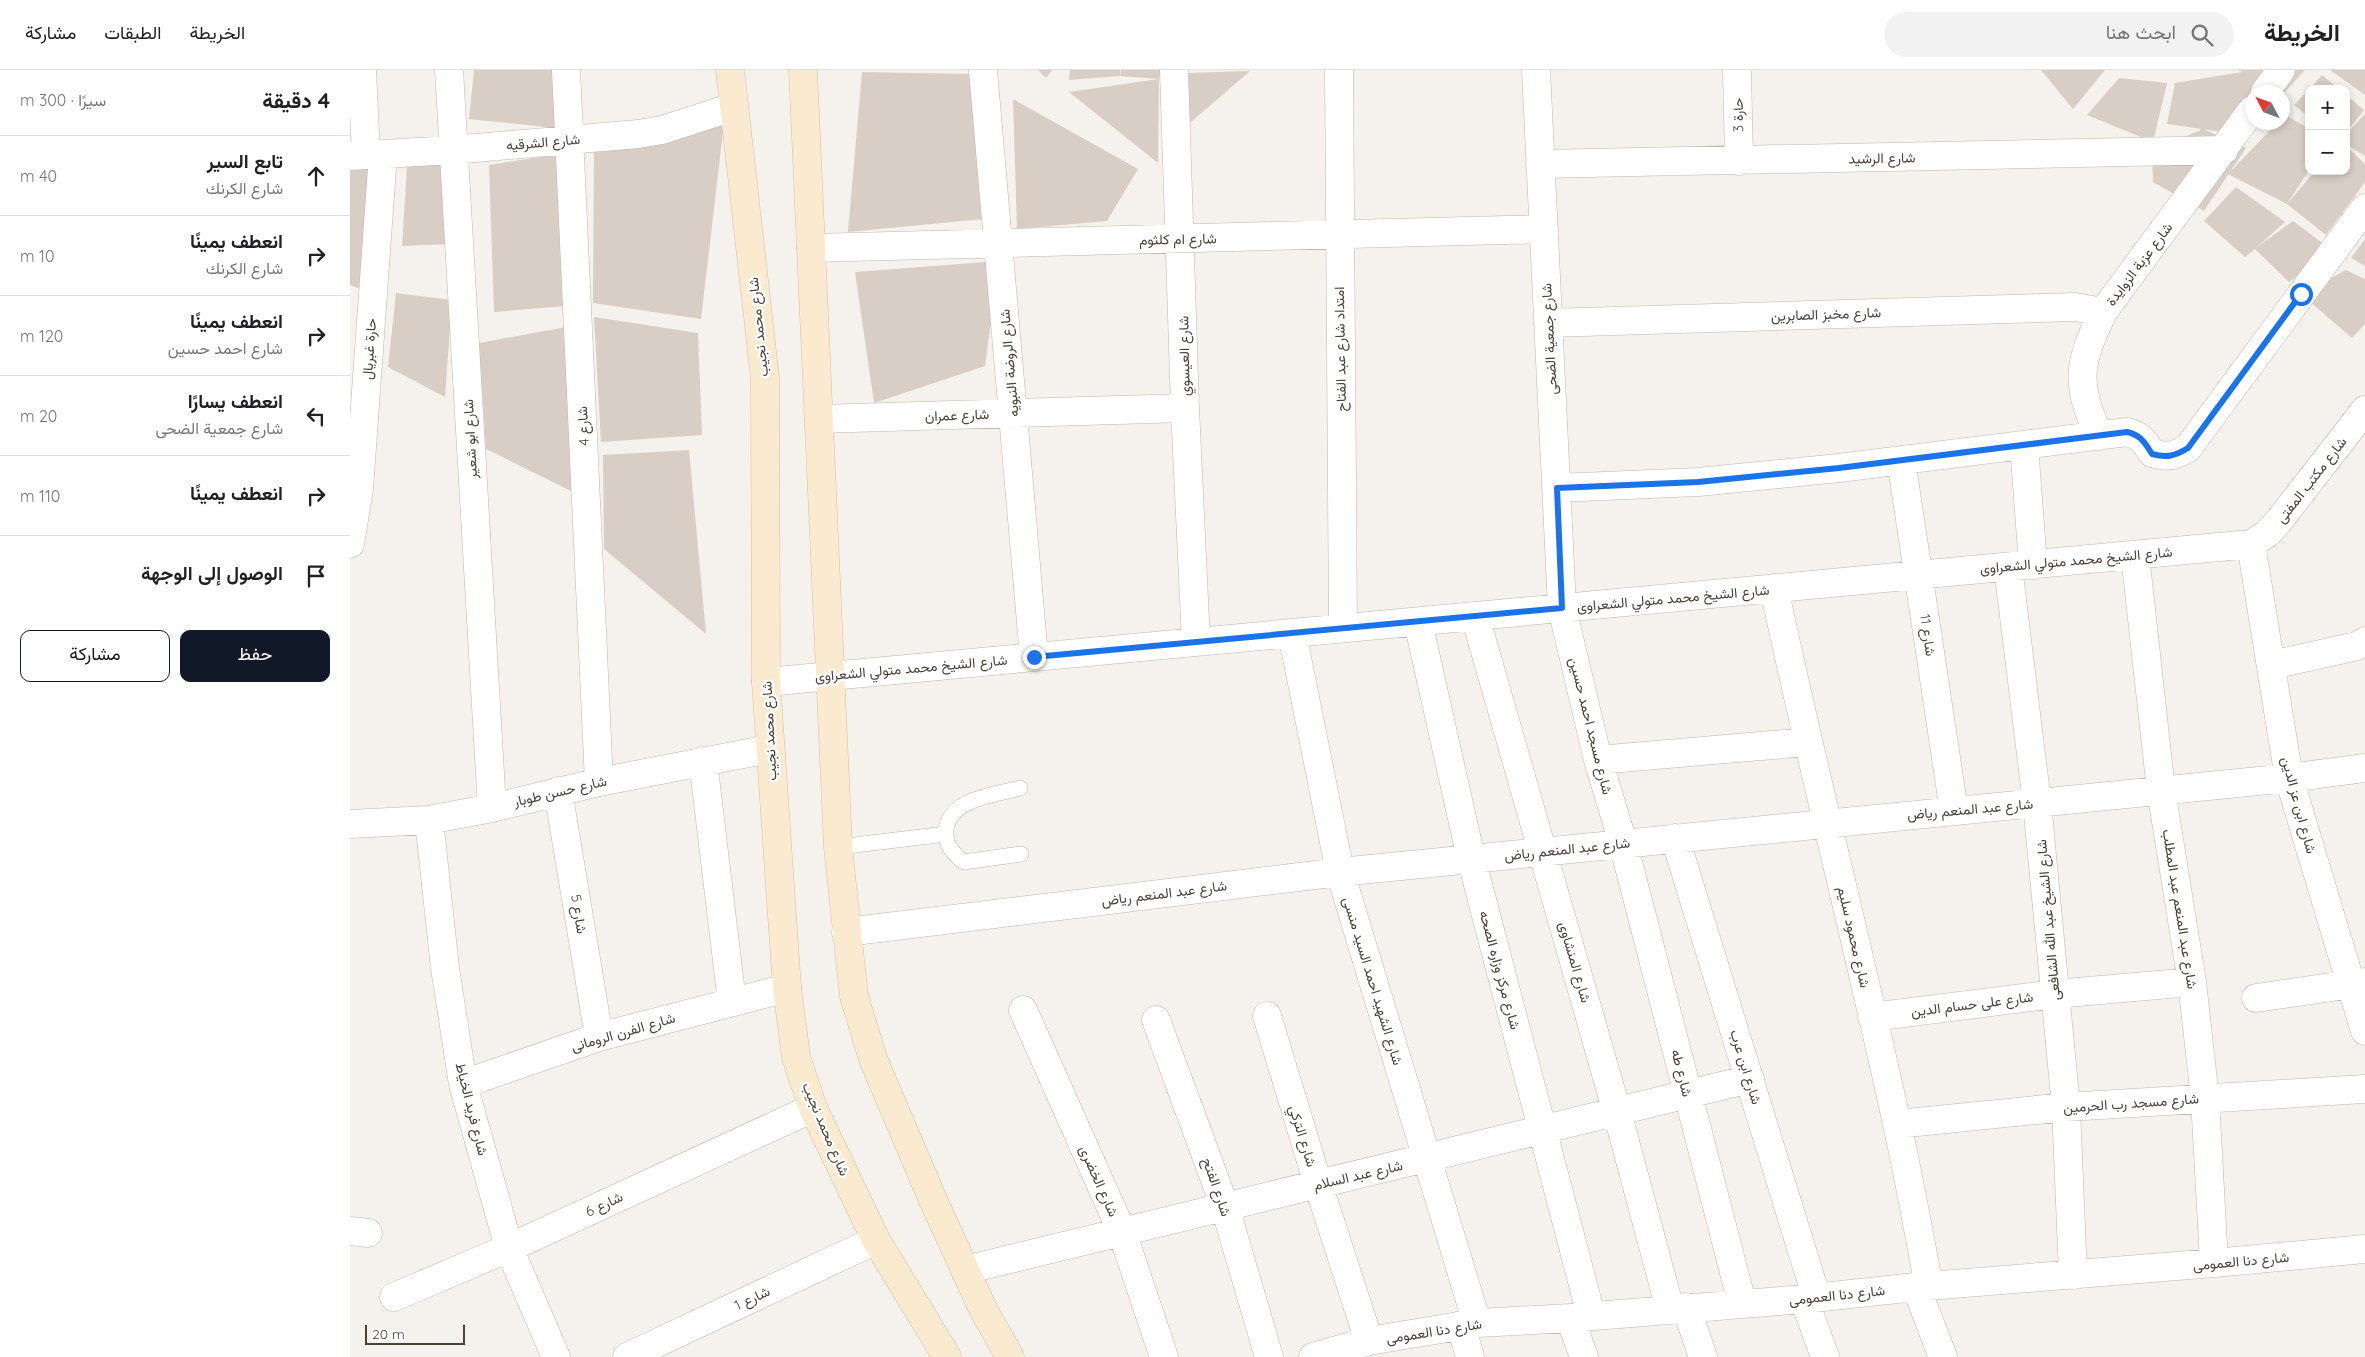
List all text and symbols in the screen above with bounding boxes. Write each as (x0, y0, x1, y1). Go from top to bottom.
search box (1884, 12, 2234, 57)
text: الخريطة (2264, 17, 2340, 47)
text: ابحث هنا (2106, 20, 2176, 44)
text: مشاركة (25, 21, 76, 44)
text: الطبقات (104, 21, 161, 44)
text: الخريطة (189, 21, 245, 44)
icon: search (2188, 21, 2216, 49)
north arrow (2245, 85, 2290, 130)
map controls (2305, 85, 2350, 175)
button: + (2305, 85, 2350, 130)
text: 4 دقيقة (262, 87, 330, 113)
text: سيرًا · 300 m (20, 90, 106, 110)
street label: حارة 3 (1729, 98, 1747, 132)
street label: شارع الشرقيه (505, 130, 581, 156)
button: − (2305, 130, 2350, 175)
street label: شارع الرشيد (1848, 148, 1916, 170)
text: تابع السير (207, 149, 283, 173)
icon: ahead (302, 162, 330, 190)
text: 40 m (20, 166, 57, 186)
text: شارع الكرنك (206, 178, 283, 198)
street label: شارع عزبة الزوايدة (2102, 219, 2178, 310)
text: انعطف يمينًا (190, 229, 283, 253)
street label: شارع ام كلثوم (1139, 229, 1217, 251)
icon: right (302, 242, 330, 270)
text: 10 m (20, 246, 54, 266)
text: شارع الكرنك (206, 258, 283, 278)
street label: شارع محمد نجيب (744, 276, 774, 378)
street label: شارع جمعية الضحى (1537, 283, 1563, 395)
route start (2290, 283, 2313, 306)
street label: امتداد شارع عبد الفتاح (1330, 286, 1352, 412)
street label: شارع مخبز الصابرين (1770, 303, 1882, 327)
street label: شارع الروضة النبويه (995, 308, 1025, 418)
text: انعطف يمينًا (190, 309, 283, 333)
street label: شارع العيسوي (1174, 316, 1197, 396)
street label: حارة غبريال (358, 318, 381, 380)
icon: right (302, 322, 330, 350)
text: 120 m (20, 326, 63, 346)
text: شارع احمد حسين (168, 338, 283, 358)
text: انعطف يسارًا (188, 389, 283, 413)
street label: شارع ابو شعير (459, 399, 483, 480)
icon: left (302, 402, 330, 430)
street label: شارع عمران (924, 405, 990, 427)
text: 20 m (20, 406, 57, 426)
street label: شارع 4 (573, 406, 595, 446)
text: شارع جمعية الضحى (156, 418, 283, 438)
street label: شارع مكتب المفتى (2272, 433, 2352, 528)
text: انعطف يمينًا (190, 481, 283, 505)
icon: right (302, 482, 330, 510)
text: 110 m (20, 486, 60, 506)
street label: شارع الشيخ محمد متولي الشعراوى (1979, 543, 2173, 580)
text: الوصول إلى الوجهة (141, 561, 283, 585)
icon: arrive (302, 562, 330, 590)
street label: شارع الشيخ محمد متولي الشعراوى (1576, 581, 1770, 618)
street label: شارع 11 (1914, 613, 1940, 658)
button: مشاركة (20, 630, 170, 682)
button: حفظ (180, 630, 330, 682)
route end (1023, 646, 1046, 669)
street label: شارع الشيخ محمد متولي الشعراوى (814, 651, 1008, 688)
street label: شارع مسجد احمد حسين (1563, 655, 1617, 797)
street label: شارع محمد نجيب (757, 681, 783, 781)
street label: شارع ابن عز الدين (2276, 755, 2321, 856)
street label: شارع حسن طوبار (511, 772, 609, 813)
street label: شارع عبد المنعم رياض (1906, 795, 2034, 825)
street label: شارع عبد المنعم عبد المطلب (2156, 828, 2202, 991)
street label: شارع عبد المنعم رياض (1503, 833, 1631, 867)
street label: شارع الشيخ عبد الله الشافعى (2032, 839, 2066, 1001)
street label: شارع عبد المنعم رياض (1100, 876, 1228, 912)
street label: شارع محمود سليم (1832, 885, 1874, 990)
street label: شارع 5 (565, 893, 591, 935)
street label: شارع الشهيد احمد السيد منسى (1337, 895, 1407, 1068)
street label: شارع مركز وزاره الصحه (1474, 909, 1525, 1032)
street label: شارع المنشاوى (1553, 919, 1595, 1005)
street label: شارع على حسام الدين (1910, 988, 2035, 1022)
street label: شارع الفرن الرومانى (569, 1009, 678, 1057)
street label: شارع ابن عرب (1724, 1027, 1766, 1107)
street label: شارع طه (1665, 1047, 1697, 1099)
street label: شارع فريد الخياط (450, 1061, 492, 1158)
street label: شارع محمد نجيب (796, 1080, 854, 1179)
street label: شارع مسجد رب الحرمين (2062, 1089, 2200, 1119)
street label: شارع التركي (1282, 1103, 1321, 1170)
street label: شارع الخضرى (1073, 1143, 1123, 1220)
street label: شارع الفتح (1197, 1155, 1235, 1219)
street label: شارع عبد السلام (1312, 1156, 1405, 1196)
street label: شارع 6 (582, 1187, 627, 1222)
street label: شارع دنا العمومى (2192, 1248, 2290, 1276)
street label: شارع دنا العمومى (1788, 1281, 1886, 1311)
street label: شارع 1 (731, 1282, 773, 1316)
street label: شارع دنا العمومى (1385, 1315, 1483, 1349)
scale bar (365, 1322, 465, 1345)
text: 20 m (372, 1325, 405, 1343)

